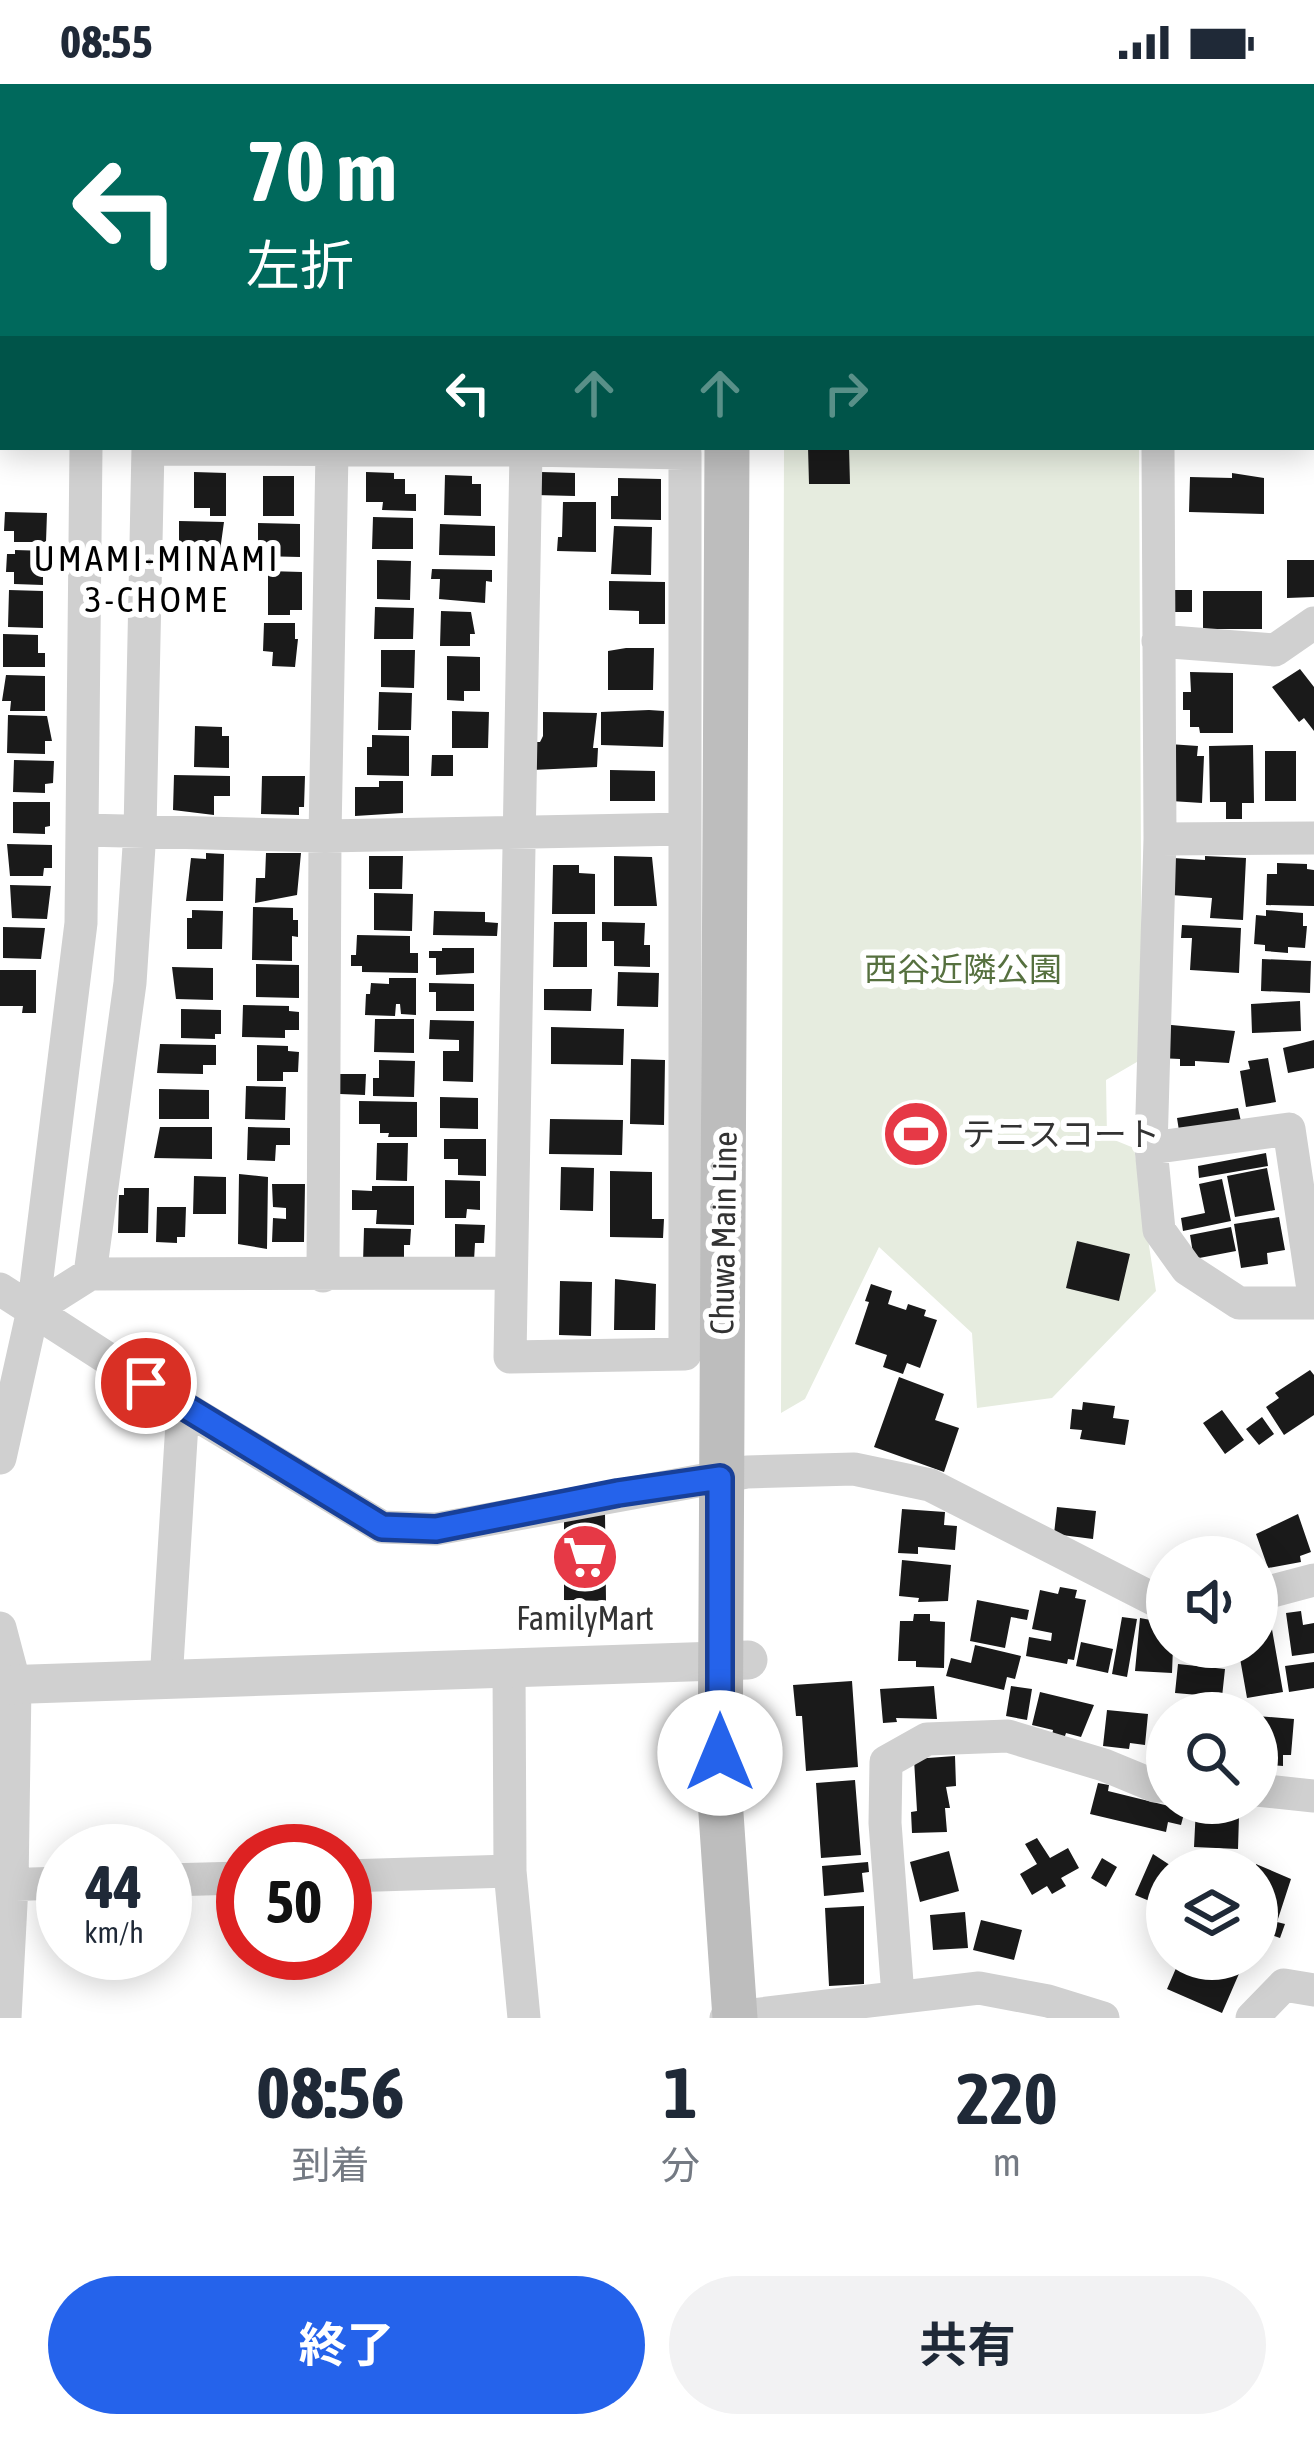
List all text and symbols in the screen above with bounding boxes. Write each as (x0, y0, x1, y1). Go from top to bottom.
text: 08:55 (60, 16, 153, 68)
text: 70 m (246, 123, 397, 219)
icon: left (48, 132, 204, 288)
text: 左折 (246, 235, 354, 296)
icon: left (435, 360, 501, 426)
icon: ahead (561, 360, 627, 426)
icon: ahead (687, 360, 753, 426)
icon: right (813, 360, 879, 426)
district label: UMAMI-MINAMI 3-CHOME (34, 537, 280, 620)
park label: 西谷近隣公園 (864, 950, 1062, 988)
sports icon: テニスコート (881, 1099, 951, 1169)
place label: テニスコート (962, 1115, 1160, 1153)
street label: Chuwa Main Line (702, 1131, 744, 1335)
pin (95, 1332, 197, 1434)
icon: arrive (113, 1350, 179, 1416)
supermarket icon: FamilyMart (550, 1522, 620, 1592)
map controls (1146, 1536, 1278, 1980)
button: sound (1146, 1536, 1278, 1668)
place label: FamilyMart (516, 1599, 654, 1637)
position arrow (657, 1690, 783, 1816)
button: search (1146, 1692, 1278, 1824)
speed limit sign: 50 (216, 1824, 372, 1980)
button: layers (1146, 1848, 1278, 1980)
text: 44 (86, 1852, 142, 1921)
text: km/h (84, 1915, 144, 1949)
text: 08:56 (256, 2051, 405, 2133)
text: 1 (663, 2051, 697, 2133)
text: 220 (956, 2057, 1058, 2139)
text: m (993, 2140, 1021, 2184)
text: 到着 (291, 2143, 369, 2187)
text: 分 (661, 2143, 700, 2187)
button: 終了 (48, 2276, 645, 2414)
button: 共有 (669, 2276, 1266, 2414)

